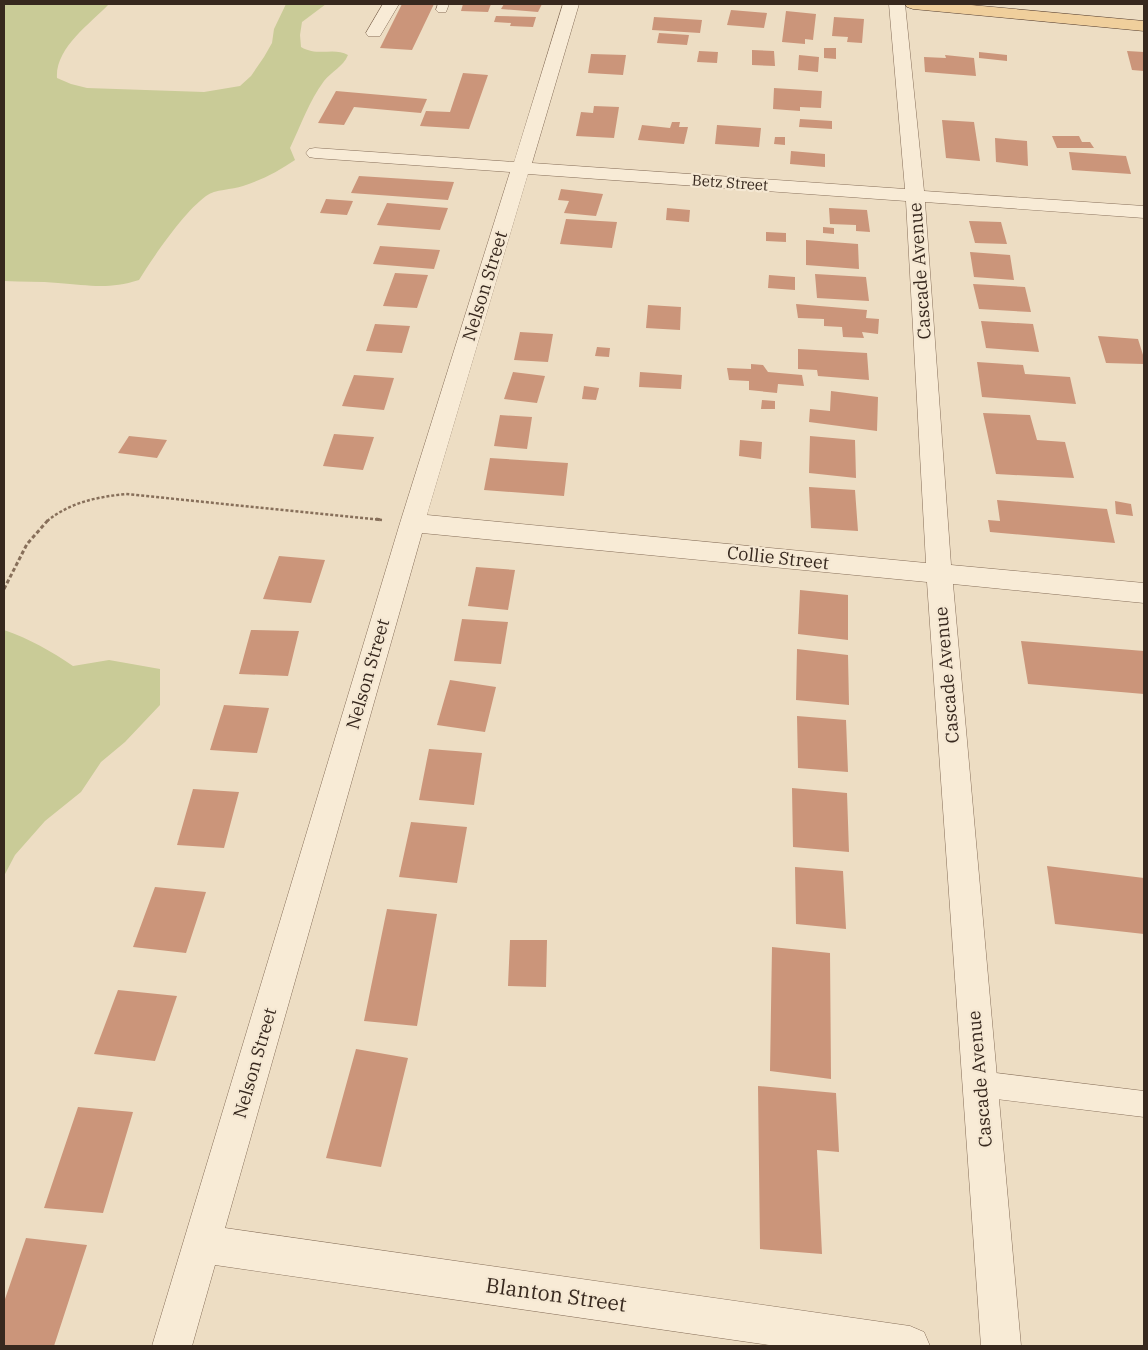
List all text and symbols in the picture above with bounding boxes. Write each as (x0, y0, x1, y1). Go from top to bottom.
street label: Betz Street (691, 170, 769, 195)
street label: Cascade Avenue (903, 202, 936, 340)
street label: Nelson Street (457, 228, 512, 344)
street label: Collie Street (726, 541, 830, 574)
street label: Cascade Avenue (929, 606, 964, 744)
street label: Nelson Street (341, 616, 394, 732)
street label: Nelson Street (228, 1005, 281, 1121)
street label: Cascade Avenue (962, 1010, 997, 1148)
street label: Blanton Street (484, 1270, 628, 1318)

